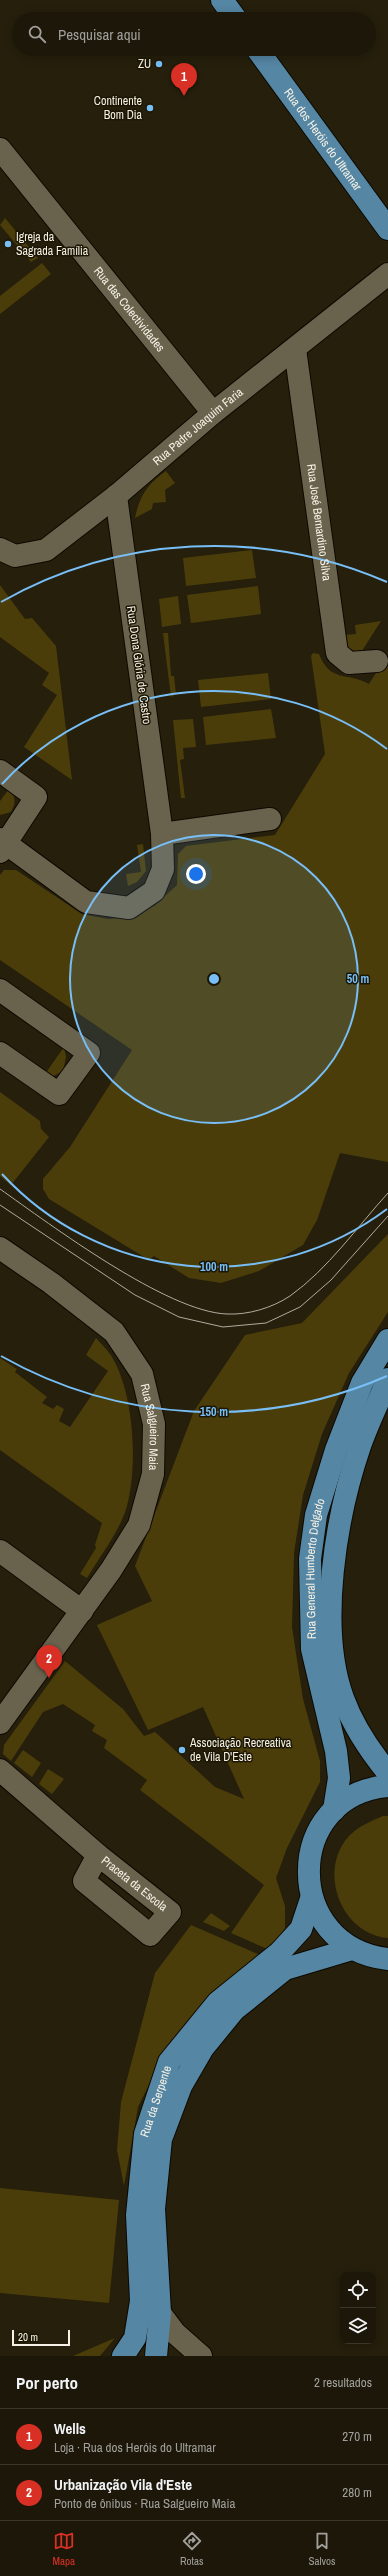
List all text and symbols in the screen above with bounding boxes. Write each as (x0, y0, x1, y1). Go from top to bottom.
search box (12, 12, 376, 56)
icon: search (26, 23, 48, 45)
text: Pesquisar aqui (58, 24, 141, 45)
place label: ZU (138, 56, 151, 72)
marker: ZU (154, 59, 164, 69)
pin: 1 (171, 63, 197, 96)
street label: Rua dos Heróis do Ultramar (280, 85, 366, 194)
place label: Continente Bom Dia (94, 93, 143, 123)
marker: Continente Bom Dia (145, 103, 155, 113)
place label: Igreja da Sagrada Família (16, 229, 89, 259)
marker: Igreja da Sagrada Família (3, 239, 13, 249)
street label: Rua das Colectividades (90, 264, 168, 355)
street label: Rua Padre Joaquim Faria (150, 384, 247, 469)
street label: Rua José Bernardino Silva (303, 463, 335, 582)
street label: Rua Dona Glória de Castro (123, 605, 155, 725)
your location (186, 864, 206, 884)
text: 50 m (347, 971, 369, 987)
centre of rings (207, 972, 221, 986)
text: 100 m (200, 1259, 228, 1275)
street label: Rua Salgueiro Maia (137, 1382, 162, 1471)
text: 150 m (200, 1404, 228, 1420)
street label: Rua General Humberto Delgado (302, 1496, 329, 1639)
pin: 2 (36, 1645, 62, 1678)
place label: Associação Recreativa de Vila D'Este (189, 1735, 292, 1765)
marker: Associação Recreativa de Vila D'Este (177, 1745, 187, 1755)
street label: Praceta da Escola (98, 1853, 171, 1915)
street label: Rua da Serpente (136, 2063, 175, 2139)
map controls (340, 2272, 376, 2344)
button: locate (340, 2272, 376, 2308)
button: layers (340, 2308, 376, 2344)
scale bar (12, 2328, 70, 2347)
text: 20 m (18, 2330, 38, 2344)
text: Por perto (16, 2371, 78, 2394)
text: 2 resultados (314, 2374, 372, 2391)
text: Wells (54, 2418, 86, 2439)
text: 1 (26, 2428, 32, 2445)
text: 270 m (342, 2428, 372, 2445)
text: Loja · Rua dos Heróis do Ultramar (54, 2439, 216, 2456)
text: Urbanização Vila d'Este (54, 2474, 192, 2495)
text: 2 (26, 2484, 32, 2501)
text: 280 m (342, 2484, 372, 2501)
text: Ponto de ônibus · Rua Salgueiro Maia (54, 2495, 235, 2512)
tab: Mapa (52, 2530, 75, 2568)
tab: Rotas (180, 2530, 204, 2568)
tab: Salvos (308, 2530, 336, 2568)

